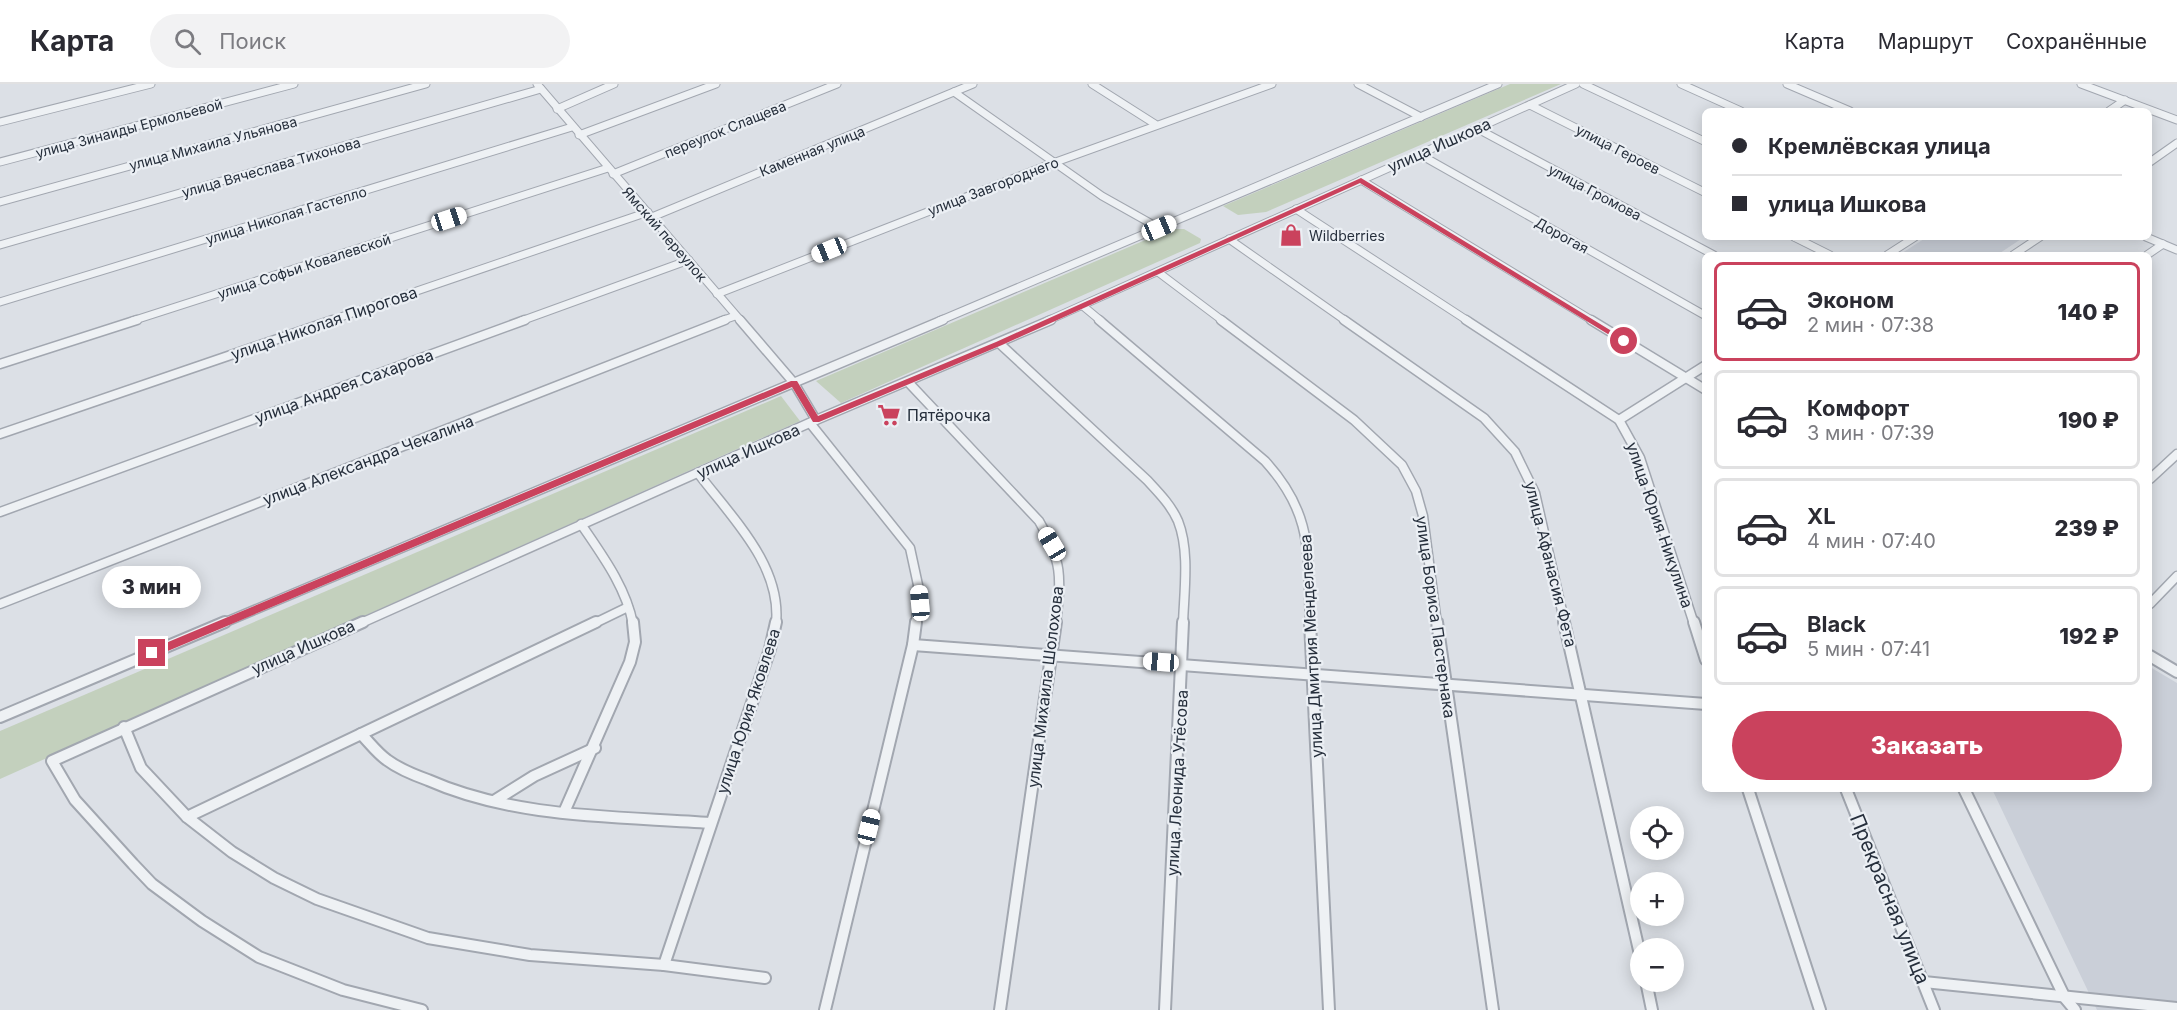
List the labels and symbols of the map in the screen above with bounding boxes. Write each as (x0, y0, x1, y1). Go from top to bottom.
street label: улица Зинаиды Ермольевой (34, 95, 224, 161)
street label: переулок Слащева (662, 97, 788, 161)
street label: улица Михаила Ульянова (127, 112, 299, 174)
street label: улица Ишкова (1384, 113, 1494, 177)
street label: улица Героев (1573, 121, 1663, 177)
street label: Каменная улица (757, 122, 867, 180)
street label: улица Вячеслава Тихонова (180, 133, 362, 201)
street label: улица Завгороднего (925, 153, 1061, 219)
street label: улица Громова (1546, 160, 1644, 224)
street label: улица Николая Гастелло (203, 182, 369, 248)
street label: Ямский переулок (619, 183, 711, 285)
car (429, 205, 469, 233)
car (1139, 213, 1179, 243)
street label: Дорогая (1532, 213, 1592, 257)
shop icon: Wildberries (1278, 222, 1304, 248)
place label: Wildberries (1309, 227, 1385, 244)
street label: улица Софьи Ковалевской (215, 230, 393, 302)
car (809, 235, 849, 265)
street label: улица Николая Пирогова (228, 282, 420, 364)
route start (1610, 327, 1637, 354)
street label: улица Андрея Сахарова (252, 344, 436, 428)
supermarket icon: Пятёрочка (876, 402, 902, 428)
place label: Пятёрочка (907, 405, 991, 425)
street label: улица Александра Чекалина (260, 410, 476, 510)
street label: улица Ишкова (693, 419, 803, 483)
street label: улица Юрия Никулина (1622, 439, 1698, 611)
street label: улица Афанасия Фета (1521, 479, 1581, 649)
street label: улица Бориса Пастернака (1412, 514, 1460, 720)
car (1035, 524, 1069, 564)
street label: улица Дмитрия Менделеева (1295, 534, 1327, 758)
callout: 3 мин (102, 566, 201, 608)
car (909, 584, 931, 622)
street label: улица Михаила Шолохова (1023, 585, 1067, 789)
street label: улица Ишкова (248, 615, 358, 679)
street label: улица Юрия Яковлева (712, 626, 784, 796)
route end (138, 639, 165, 666)
car (1142, 652, 1180, 672)
street label: улица Леонида Утёсова (1162, 689, 1192, 877)
car (856, 807, 882, 847)
street label: Прекрасная улица (1845, 810, 1935, 988)

